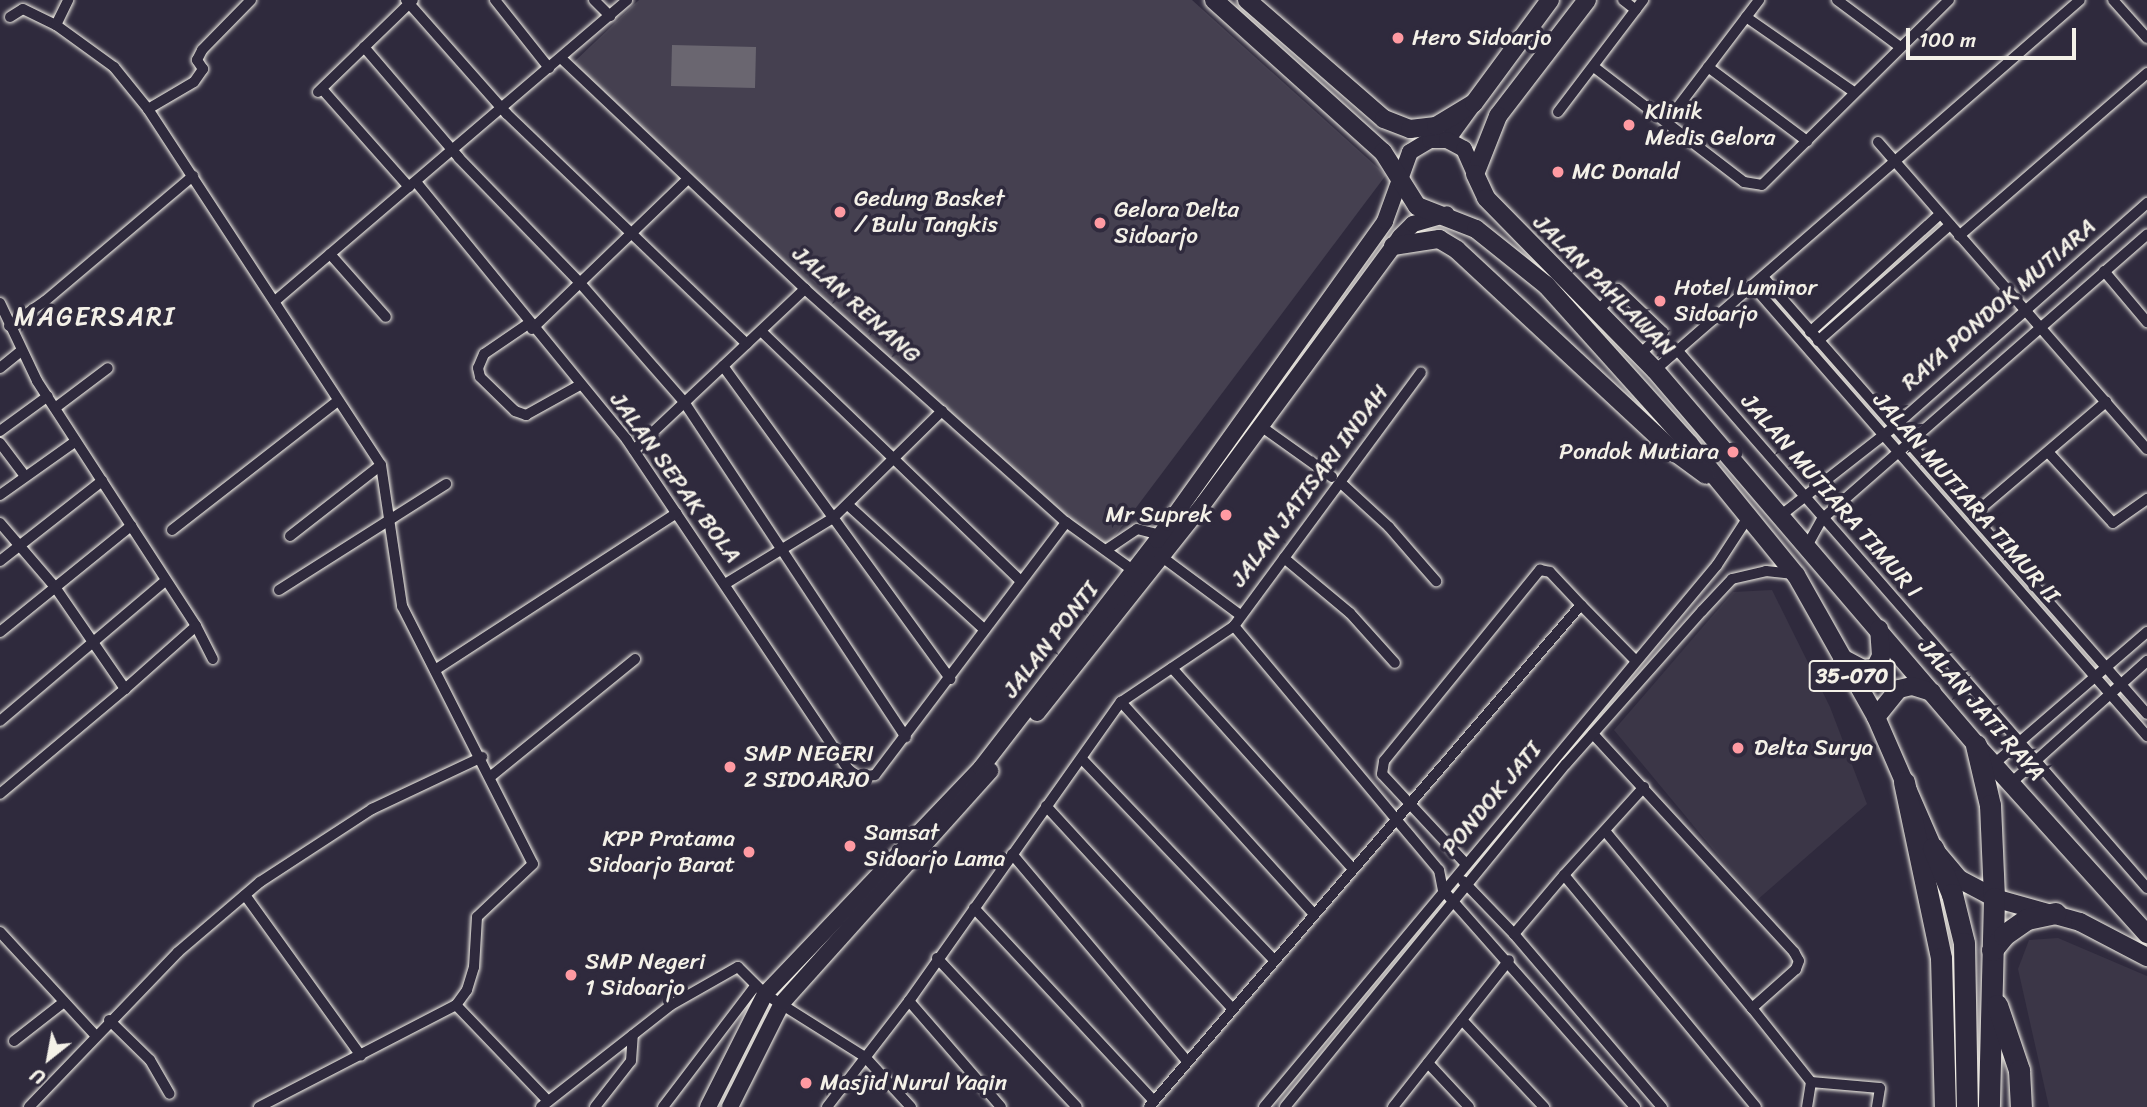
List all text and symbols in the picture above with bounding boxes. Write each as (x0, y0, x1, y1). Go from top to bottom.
scale bar (1909, 14, 2079, 58)
text: 100 m (1919, 21, 1976, 59)
place label: Hero Sidoarjo (1412, 24, 1551, 52)
marker: Hero Sidoarjo (1390, 30, 1406, 46)
place label: Klinik Medis Gelora (1645, 98, 1776, 152)
marker: Klinik Medis Gelora (1619, 115, 1639, 135)
place label: MC Donald (1572, 158, 1679, 186)
marker: MC Donald (1550, 164, 1566, 180)
place label: Gedung Basket / Bulu Tangkis (854, 185, 1005, 239)
place label: Gelora Delta Sidoarjo (1114, 196, 1239, 250)
marker: Gedung Basket / Bulu Tangkis (832, 204, 848, 220)
street label: JALAN PAHLAWAN (1527, 209, 1681, 363)
street label: RAYA PONDOK MUTIARA (1896, 213, 2102, 397)
marker: Gelora Delta Sidoarjo (1092, 215, 1108, 231)
street label: JALAN RENANG (787, 241, 925, 369)
place label: Hotel Luminor Sidoarjo (1674, 274, 1817, 328)
marker: Hotel Luminor Sidoarjo (1652, 293, 1668, 309)
district label: MAGERSARI (15, 301, 175, 333)
street label: JALAN JATISARI INDAH (1225, 380, 1395, 592)
street label: JALAN SEPAK BOLA (604, 387, 746, 569)
street label: JALAN MUTIARA TIMUR II (1867, 387, 2065, 609)
street label: JALAN MUTIARA TIMUR I (1735, 388, 1927, 604)
place label: Pondok Mutiara (1559, 438, 1719, 466)
marker: Pondok Mutiara (1725, 444, 1741, 460)
place label: Mr Suprek (1105, 501, 1212, 529)
marker: Mr Suprek (1218, 507, 1234, 523)
street label: JALAN PONTI (998, 577, 1104, 703)
street label: JALAN JATI RAYA (1912, 634, 2050, 786)
road number: 35-070 (1808, 658, 1896, 694)
place label: Delta Surya (1754, 734, 1873, 762)
street label: PONDOK JATI (1437, 737, 1547, 861)
marker: Delta Surya (1728, 738, 1748, 758)
place label: SMP NEGERI 2 SIDOARJO (744, 740, 874, 794)
marker: SMP NEGERI 2 SIDOARJO (722, 759, 738, 775)
place label: Samsat Sidoarjo Lama (864, 819, 1005, 873)
place label: KPP Pratama Sidoarjo Barat (588, 825, 735, 879)
marker: Samsat Sidoarjo Lama (842, 838, 858, 854)
marker: KPP Pratama Sidoarjo Barat (741, 844, 757, 860)
place label: SMP Negeri 1 Sidoarjo (585, 948, 705, 1002)
marker: SMP Negeri 1 Sidoarjo (563, 967, 579, 983)
north arrow (14, 1023, 84, 1093)
text: U (24, 1059, 52, 1094)
place label: Masjid Nurul Yaqin (820, 1069, 1007, 1097)
marker: Masjid Nurul Yaqin (798, 1075, 814, 1091)

